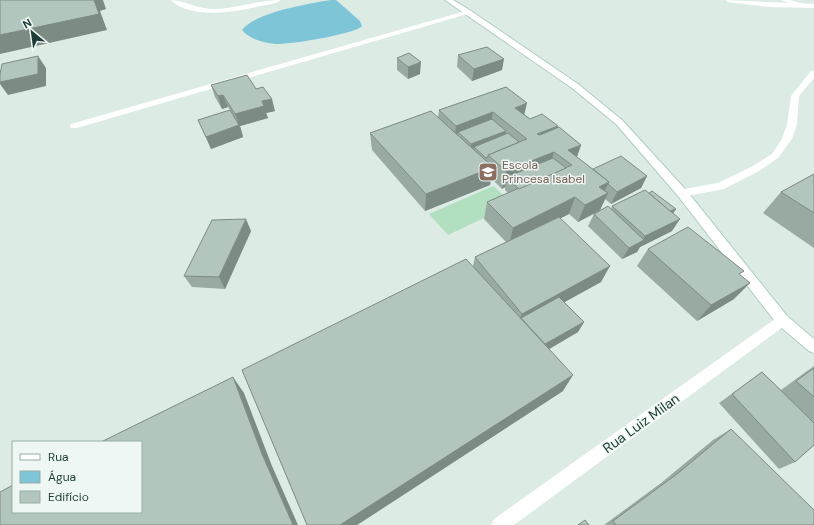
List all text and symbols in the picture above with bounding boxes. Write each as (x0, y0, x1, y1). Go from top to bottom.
north arrow (12, 12, 52, 52)
text: N (20, 15, 34, 31)
place label: Escola Princesa Isabel (502, 157, 585, 187)
school or university icon: Escola Princesa Isabel (477, 161, 499, 183)
street label: Rua Luiz Milan (599, 389, 683, 457)
legend (12, 441, 142, 513)
text: Rua (48, 449, 69, 465)
text: Água (48, 469, 76, 485)
text: Edifício (48, 489, 89, 505)

